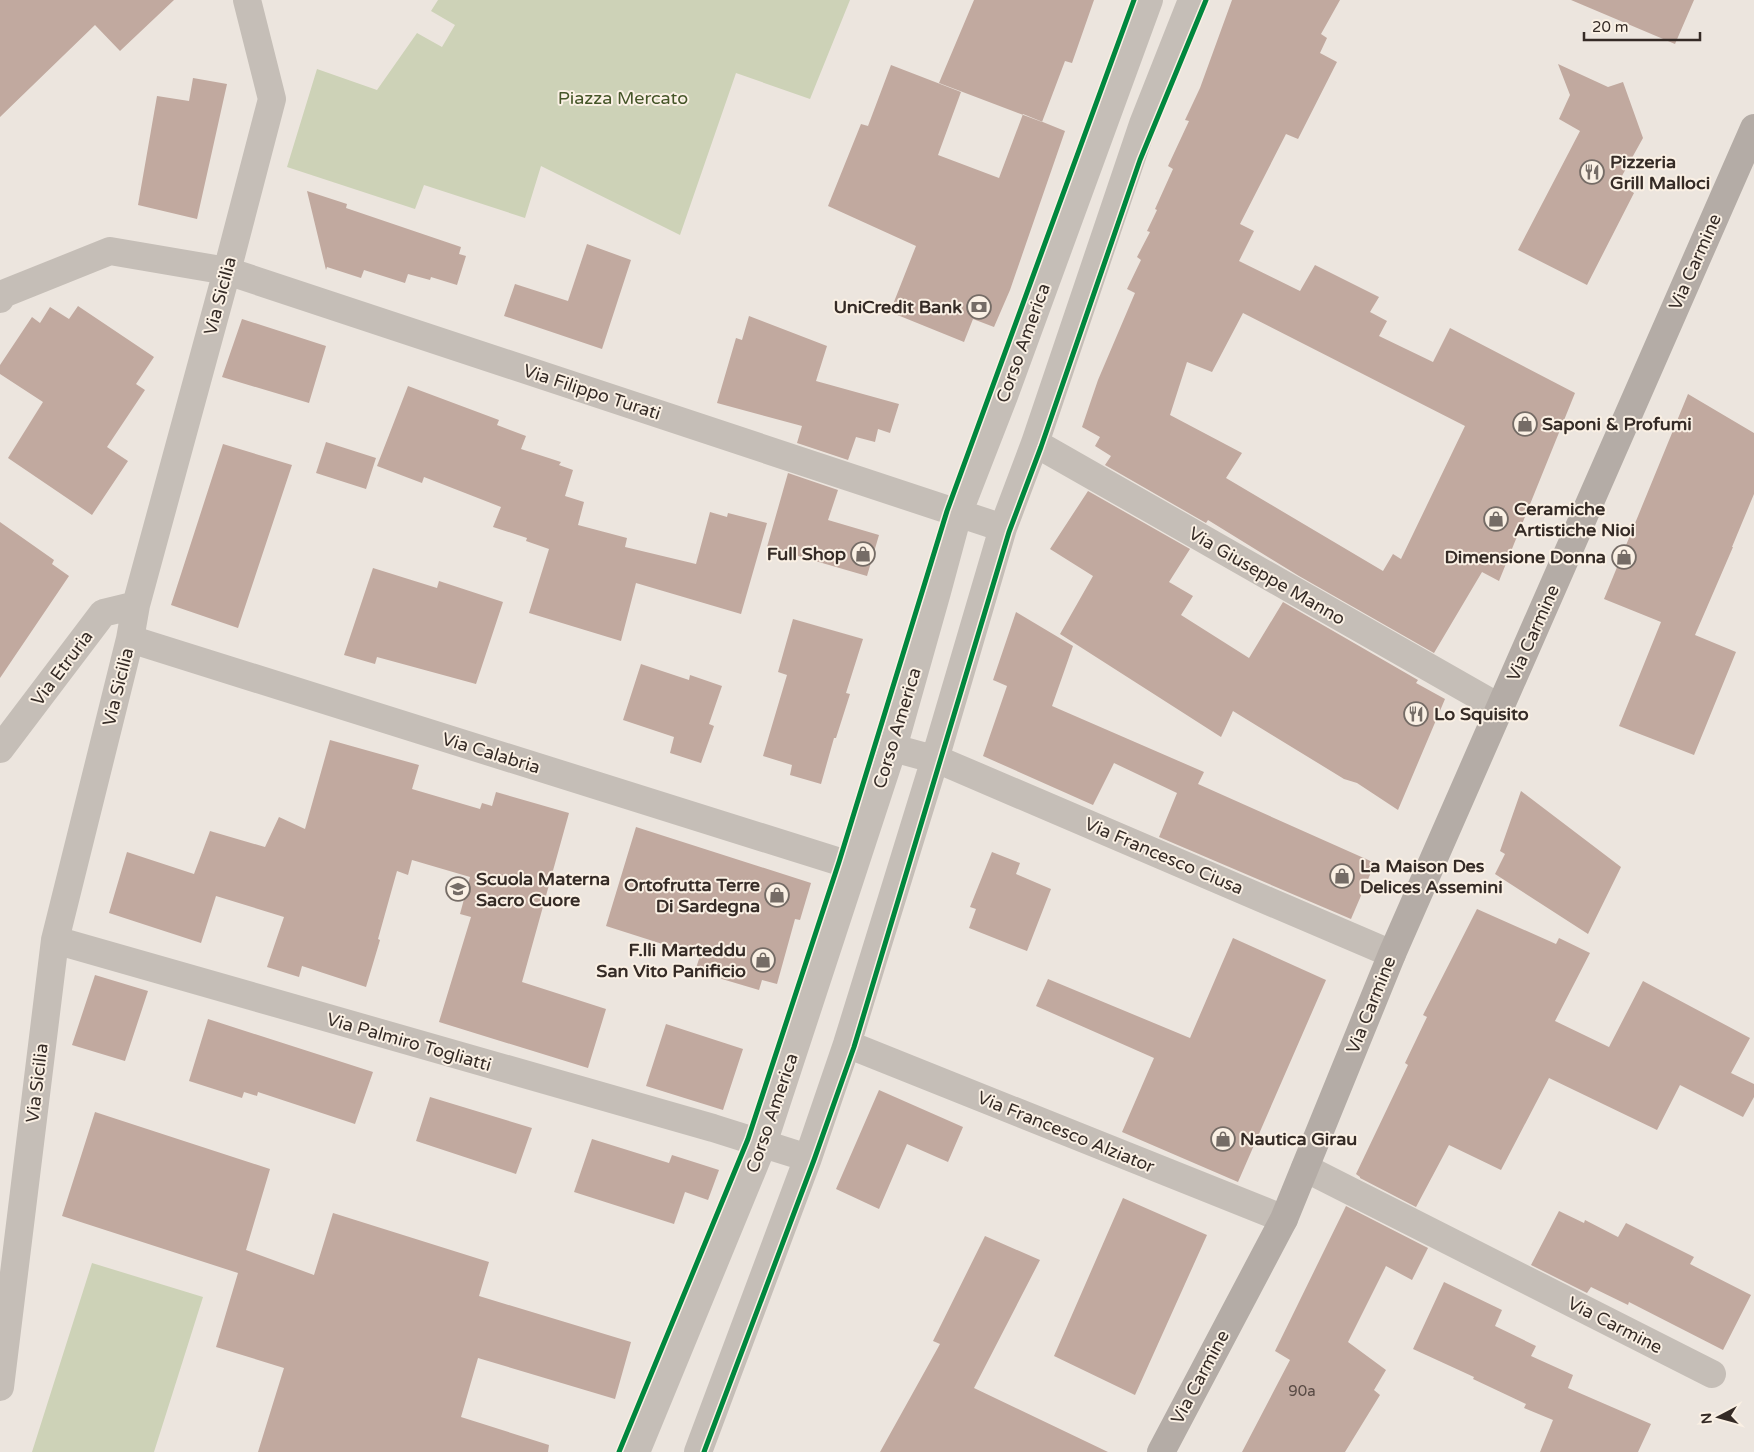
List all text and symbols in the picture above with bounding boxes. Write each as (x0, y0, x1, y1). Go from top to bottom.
scale bar (1584, 10, 1700, 42)
text: 20 m (1592, 18, 1629, 36)
park label: Piazza Mercato (558, 87, 688, 109)
place label: Pizzeria Grill Malloci (1610, 151, 1710, 194)
restaurant icon: Pizzeria Grill Malloci (1579, 159, 1605, 185)
street label: Via Carmine (1664, 210, 1726, 314)
street label: Via Sicilia (199, 254, 241, 338)
street label: Corso America (991, 280, 1055, 406)
bank icon: UniCredit Bank (966, 294, 992, 320)
place label: UniCredit Bank (833, 296, 962, 318)
street label: Via Filippo Turati (521, 359, 663, 425)
shop icon: Saponi & Profumi (1512, 411, 1538, 437)
place label: Saponi & Profumi (1542, 413, 1692, 435)
place label: Ceramiche Artistiche Nioi (1514, 498, 1635, 541)
shop icon: Ceramiche Artistiche Nioi (1483, 506, 1509, 532)
street label: Via Giuseppe Manno (1185, 522, 1349, 630)
shop icon: Full Shop (850, 541, 876, 567)
place label: Full Shop (767, 543, 846, 565)
shop icon: Dimensione Donna (1611, 544, 1637, 570)
place label: Dimensione Donna (1444, 546, 1606, 568)
street label: Via Carmine (1502, 581, 1564, 685)
street label: Via Etruria (26, 626, 98, 710)
street label: Via Sicilia (98, 645, 138, 729)
street label: Corso America (868, 665, 926, 791)
restaurant icon: Lo Squisito (1403, 701, 1429, 727)
place label: Lo Squisito (1434, 703, 1529, 725)
street label: Via Calabria (439, 728, 543, 778)
street label: Via Francesco Ciusa (1081, 813, 1247, 899)
place label: La Maison Des Delices Assemini (1360, 855, 1503, 898)
shop icon: La Maison Des Delices Assemini (1329, 863, 1355, 889)
place label: Scuola Materna Sacro Cuore (476, 868, 610, 911)
place label: Ortofrutta Terre Di Sardegna (624, 874, 760, 917)
school or university icon: Scuola Materna Sacro Cuore (445, 876, 471, 902)
shop icon: Ortofrutta Terre Di Sardegna (764, 882, 790, 908)
place label: F.lli Marteddu San Vito Panificio (596, 939, 746, 982)
shop icon: F.lli Marteddu San Vito Panificio (750, 947, 776, 973)
street label: Via Carmine (1341, 953, 1401, 1057)
street label: Via Palmiro Togliatti (324, 1008, 494, 1076)
street label: Via Sicilia (21, 1042, 53, 1124)
street label: Corso America (741, 1050, 803, 1176)
street label: Via Francesco Alziator (974, 1086, 1158, 1178)
shop icon: Nautica Girau (1210, 1126, 1236, 1152)
place label: Nautica Girau (1240, 1128, 1357, 1150)
street label: Via Carmine (1564, 1292, 1666, 1358)
street label: Via Carmine (1166, 1326, 1234, 1428)
house number: 90a (1288, 1382, 1316, 1400)
north arrow (1694, 1392, 1744, 1442)
text: N (1698, 1412, 1716, 1425)

